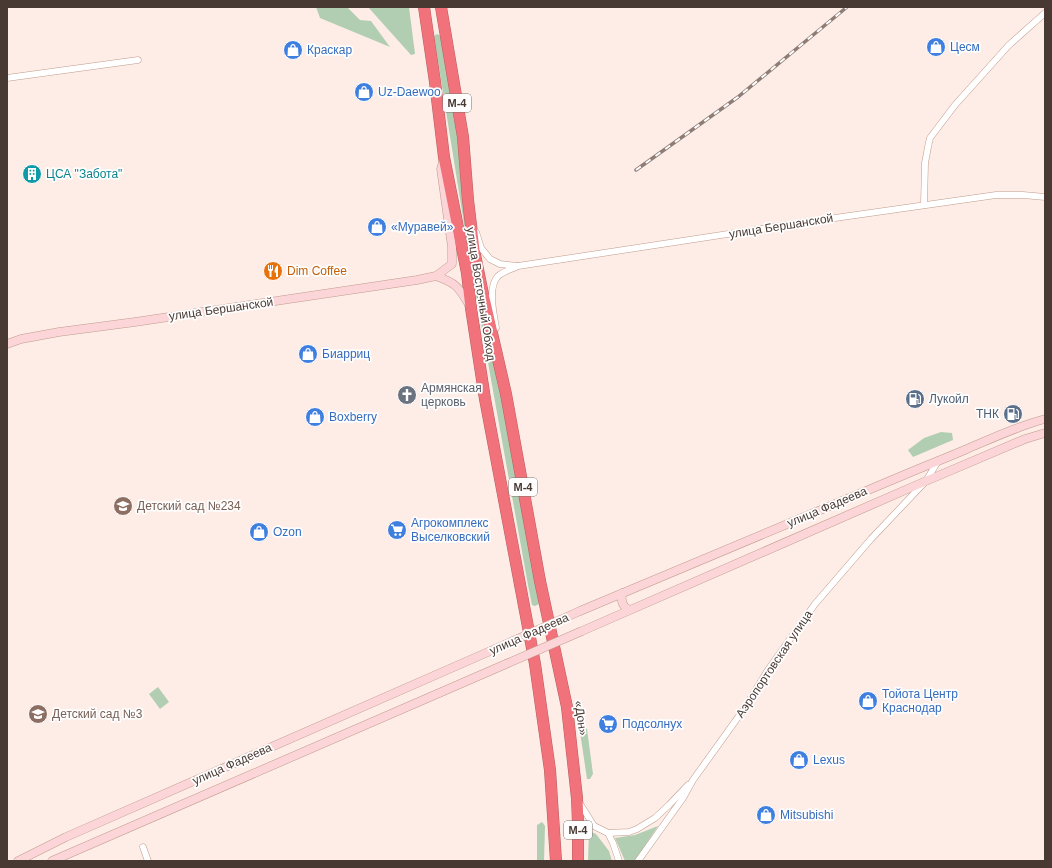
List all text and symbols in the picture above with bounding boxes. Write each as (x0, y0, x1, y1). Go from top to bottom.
shop icon: Цесм (925, 36, 947, 58)
shop icon: Краскар (282, 39, 304, 61)
place label: Цесм (950, 40, 980, 54)
place label: Краскар (307, 43, 353, 57)
shop icon: Uz-Daewoo (353, 81, 375, 103)
place label: Uz-Daewoo (378, 85, 441, 99)
road number: М-4 (443, 94, 471, 112)
building icon: ЦСА "Забота" (21, 163, 43, 185)
place label: ЦСА "Забота" (46, 167, 122, 181)
street label: улица Бершанской (728, 211, 834, 241)
shop icon: «Муравей» (366, 216, 388, 238)
place label: «Муравей» (391, 220, 454, 234)
street label: улица Восточный Обход (463, 226, 499, 362)
restaurant icon: Dim Coffee (262, 260, 284, 282)
place label: Dim Coffee (287, 264, 347, 278)
street label: улица Бершанской (168, 295, 274, 323)
shop icon: Биарриц (297, 343, 319, 365)
place label: Биарриц (322, 347, 370, 361)
place label: Армянская церковь (421, 381, 482, 409)
church icon: Армянская церковь (396, 384, 418, 406)
fuel station icon: Лукойл (904, 388, 926, 410)
place label: Лукойл (929, 392, 969, 406)
fuel station icon: ТНК (1002, 403, 1024, 425)
shop icon: Boxberry (304, 406, 326, 428)
place label: ТНК (976, 407, 999, 421)
place label: Boxberry (329, 410, 377, 424)
road number: М-4 (509, 478, 537, 496)
street label: улица Фадеева (785, 484, 869, 530)
school or university icon: Детский сад №234 (112, 495, 134, 517)
place label: Детский сад №234 (137, 499, 241, 513)
place label: Агрокомплекс Выселковский (411, 516, 490, 544)
supermarket icon: Агрокомплекс Выселковский (386, 519, 408, 541)
shop icon: Ozon (248, 521, 270, 543)
place label: Ozon (273, 525, 302, 539)
street label: Аэропортовская улица (733, 607, 815, 720)
street label: улица Фадеева (487, 610, 571, 658)
place label: Тойота Центр Краснодар (882, 687, 958, 715)
shop icon: Тойота Центр Краснодар (857, 690, 879, 712)
street label: «Дон» (572, 700, 590, 737)
school or university icon: Детский сад №3 (27, 703, 49, 725)
place label: Детский сад №3 (52, 707, 143, 721)
supermarket icon: Подсолнух (597, 713, 619, 735)
place label: Подсолнух (622, 717, 682, 731)
street label: улица Фадеева (190, 740, 274, 788)
shop icon: Lexus (788, 749, 810, 771)
place label: Lexus (813, 753, 845, 767)
shop icon: Mitsubishi (755, 804, 777, 826)
place label: Mitsubishi (780, 808, 833, 822)
road number: М-4 (564, 821, 592, 839)

